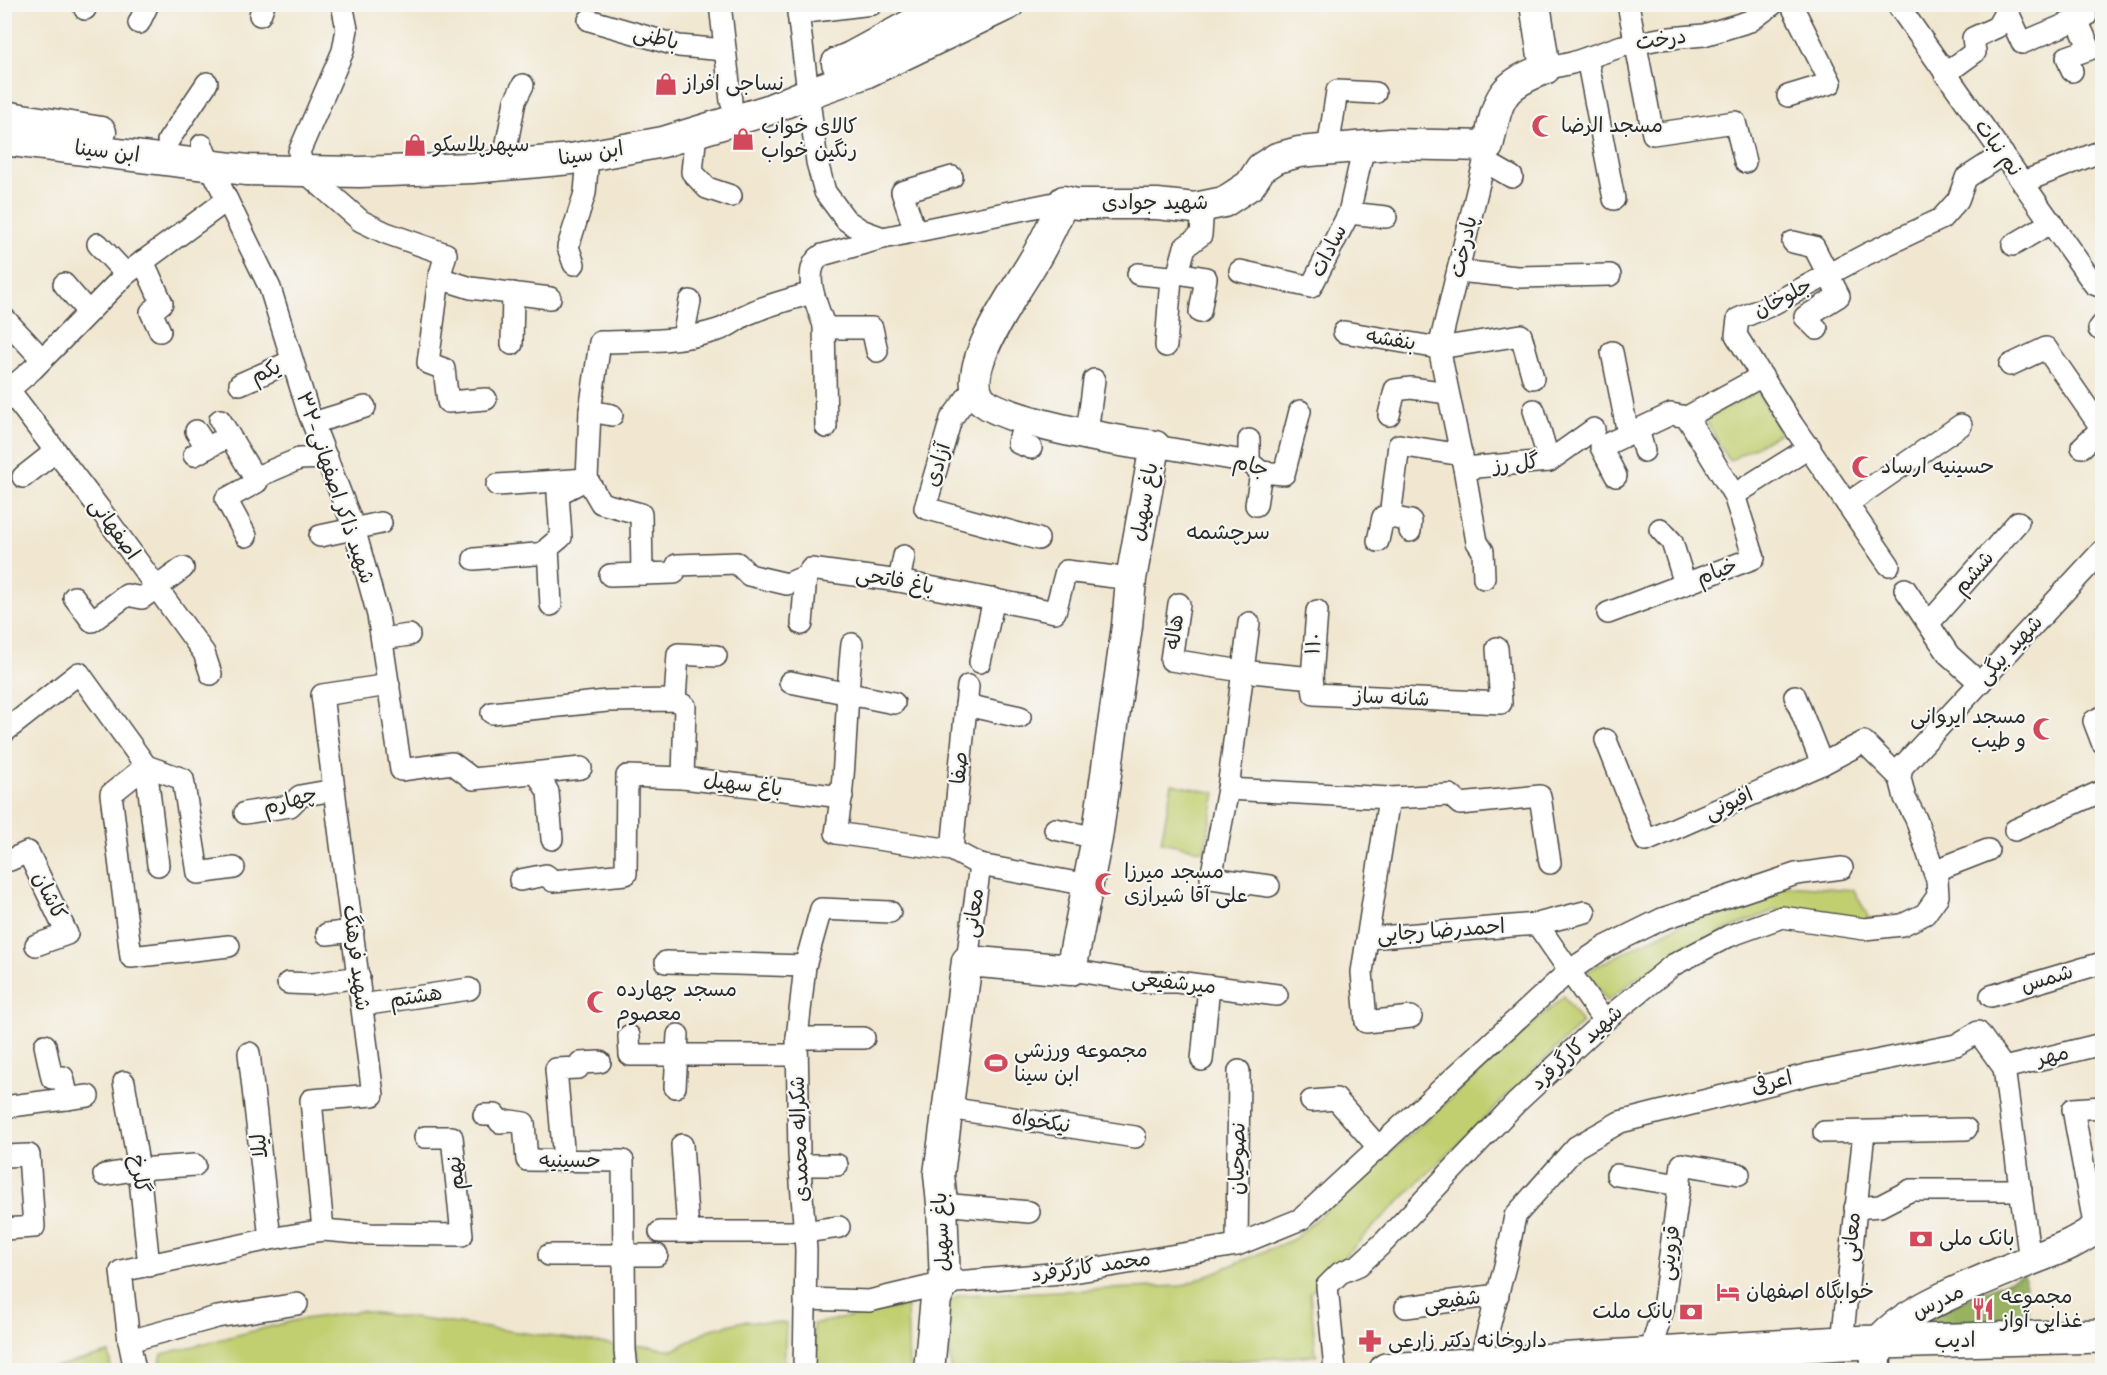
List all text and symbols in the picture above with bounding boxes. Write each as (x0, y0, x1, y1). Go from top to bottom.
street label: باطنی (630, 19, 682, 57)
street label: درخت (1634, 23, 1688, 57)
place label: نساجی افراز (682, 70, 784, 98)
shop icon: نساجی افراز (653, 71, 679, 97)
place label: مسجد الرضا (1561, 112, 1663, 140)
place label: کالای خواب رنگین خواب (761, 113, 857, 165)
mosque icon: مسجد الرضا (1530, 113, 1556, 139)
street label: نم نبات (1967, 114, 2028, 183)
shop icon: کالای خواب رنگین خواب (730, 126, 756, 152)
place label: سپهرپلاسکو (432, 131, 530, 159)
shop icon: سپهرپلاسکو (402, 132, 428, 158)
street label: ابن سینا (73, 134, 141, 170)
street label: ابن سینا (556, 135, 626, 173)
street label: شهید جوادی (1102, 189, 1208, 217)
street label: پادرخت (1443, 213, 1485, 281)
street label: سادات (1304, 220, 1354, 282)
street label: جلوخان (1749, 271, 1817, 325)
street label: بنفشه (1364, 322, 1418, 358)
street label: یکم (247, 353, 286, 392)
street label: ۳۲-شهید ذاکر اصفهانی (289, 388, 381, 588)
street label: آزادی (918, 439, 958, 490)
street label: جام (1230, 448, 1272, 485)
street label: گل رز (1490, 448, 1540, 480)
place label: حسینیه ارساد (1881, 453, 1994, 481)
mosque icon: حسینیه ارساد (1850, 454, 1876, 480)
street label: باغ سهیل (1124, 460, 1166, 544)
street label: اصفهانی (82, 492, 146, 566)
district label: سرچشمه (1186, 519, 1270, 547)
street label: ششم (1947, 545, 2002, 602)
street label: خیام (1693, 551, 1742, 593)
street label: باغ فاتحی (854, 560, 936, 602)
street label: شهید بیگی (1971, 609, 2049, 691)
street label: هاله (1159, 613, 1191, 651)
street label: ۱۱۰ (1299, 632, 1329, 656)
street label: شانه ساز (1352, 682, 1430, 714)
place label: مسجد ایروانی و طیب (1910, 703, 2026, 755)
mosque icon: مسجد ایروانی و طیب (2031, 716, 2057, 742)
street label: صفا (945, 750, 975, 786)
street label: باغ سهیل (702, 766, 784, 804)
street label: چهارم (260, 780, 321, 823)
street label: افیونی (1700, 781, 1758, 827)
place label: مسجد میرزا علی آقا شیرازی (1124, 858, 1248, 910)
street label: کاشان (25, 867, 73, 925)
mosque icon: مسجد میرزا علی آقا شیرازی (1093, 871, 1119, 897)
street label: معانی (957, 886, 991, 940)
street label: شهید فرهنگ (336, 903, 376, 1013)
street label: احمدرضا رجایی (1376, 913, 1506, 949)
street label: شمس (2017, 958, 2077, 1000)
street label: میرشفیعی (1130, 965, 1218, 1001)
place label: مسجد چهارده معصوم (616, 976, 737, 1029)
street label: هشتم (388, 979, 445, 1016)
mosque icon: مسجد چهارده معصوم (585, 989, 611, 1015)
street label: شهید کارگرفرد (1525, 999, 1629, 1097)
place label: مجموعه ورزشی ابن سینا (1014, 1037, 1148, 1089)
street label: مهر (2032, 1039, 2072, 1074)
sports icon: مجموعه ورزشی ابن سینا (983, 1050, 1009, 1076)
street label: اعرفی (1748, 1063, 1796, 1102)
street label: شکراله محمدی (784, 1076, 816, 1202)
street label: نیکخواه (1010, 1104, 1072, 1140)
street label: نصوحیان (1223, 1121, 1253, 1195)
street label: لیلا (245, 1132, 275, 1160)
street label: حسینیه (539, 1147, 601, 1175)
street label: گلرخ (122, 1153, 156, 1195)
street label: نهم (440, 1154, 473, 1191)
street label: باغ سهیل (926, 1192, 958, 1272)
street label: معانی (1836, 1211, 1868, 1263)
street label: قزوینی (1652, 1224, 1688, 1282)
place label: بانک ملی (1939, 1225, 2015, 1253)
bank icon: بانک ملی (1908, 1226, 1934, 1252)
street label: محمد کارگرفرد (1029, 1245, 1153, 1289)
street label: مدرس (1907, 1277, 1969, 1327)
place label: خوابگاه اصفهان (1746, 1278, 1874, 1306)
hotel icon: خوابگاه اصفهان (1715, 1279, 1741, 1305)
street label: شفیعی (1422, 1283, 1482, 1319)
place label: مجموعه غذایی آواز (1999, 1283, 2083, 1335)
restaurant icon: مجموعه غذایی آواز (1970, 1296, 1996, 1322)
place label: بانک ملت (1592, 1298, 1673, 1326)
bank icon: بانک ملت (1678, 1299, 1704, 1325)
place label: داروخانه دکتر زارعی (1388, 1327, 1547, 1355)
street label: ادیب (1934, 1327, 1976, 1355)
pharmacy icon: داروخانه دکتر زارعی (1357, 1328, 1383, 1354)

